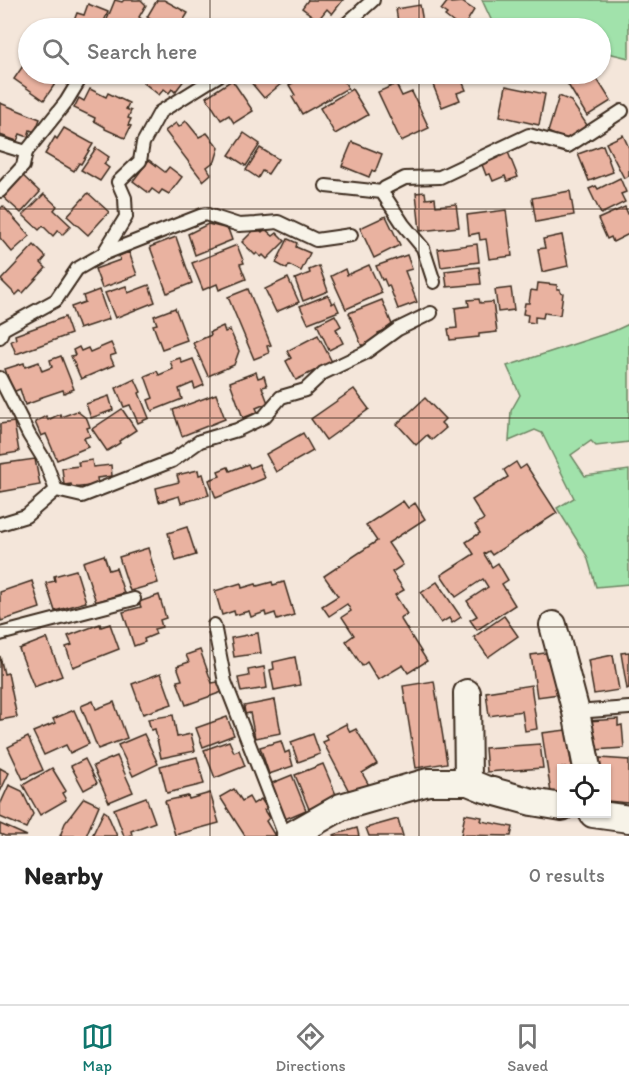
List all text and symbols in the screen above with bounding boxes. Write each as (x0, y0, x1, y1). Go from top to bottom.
search box (18, 18, 611, 84)
icon: search (39, 35, 72, 68)
text: Search here (87, 38, 197, 65)
map controls (557, 764, 611, 818)
button: locate (557, 764, 611, 818)
text: Nearby (24, 859, 103, 891)
text: 0 results (529, 863, 605, 887)
tab: Map (81, 1020, 114, 1075)
tab: Directions (275, 1020, 346, 1075)
tab: Saved (507, 1020, 548, 1075)

